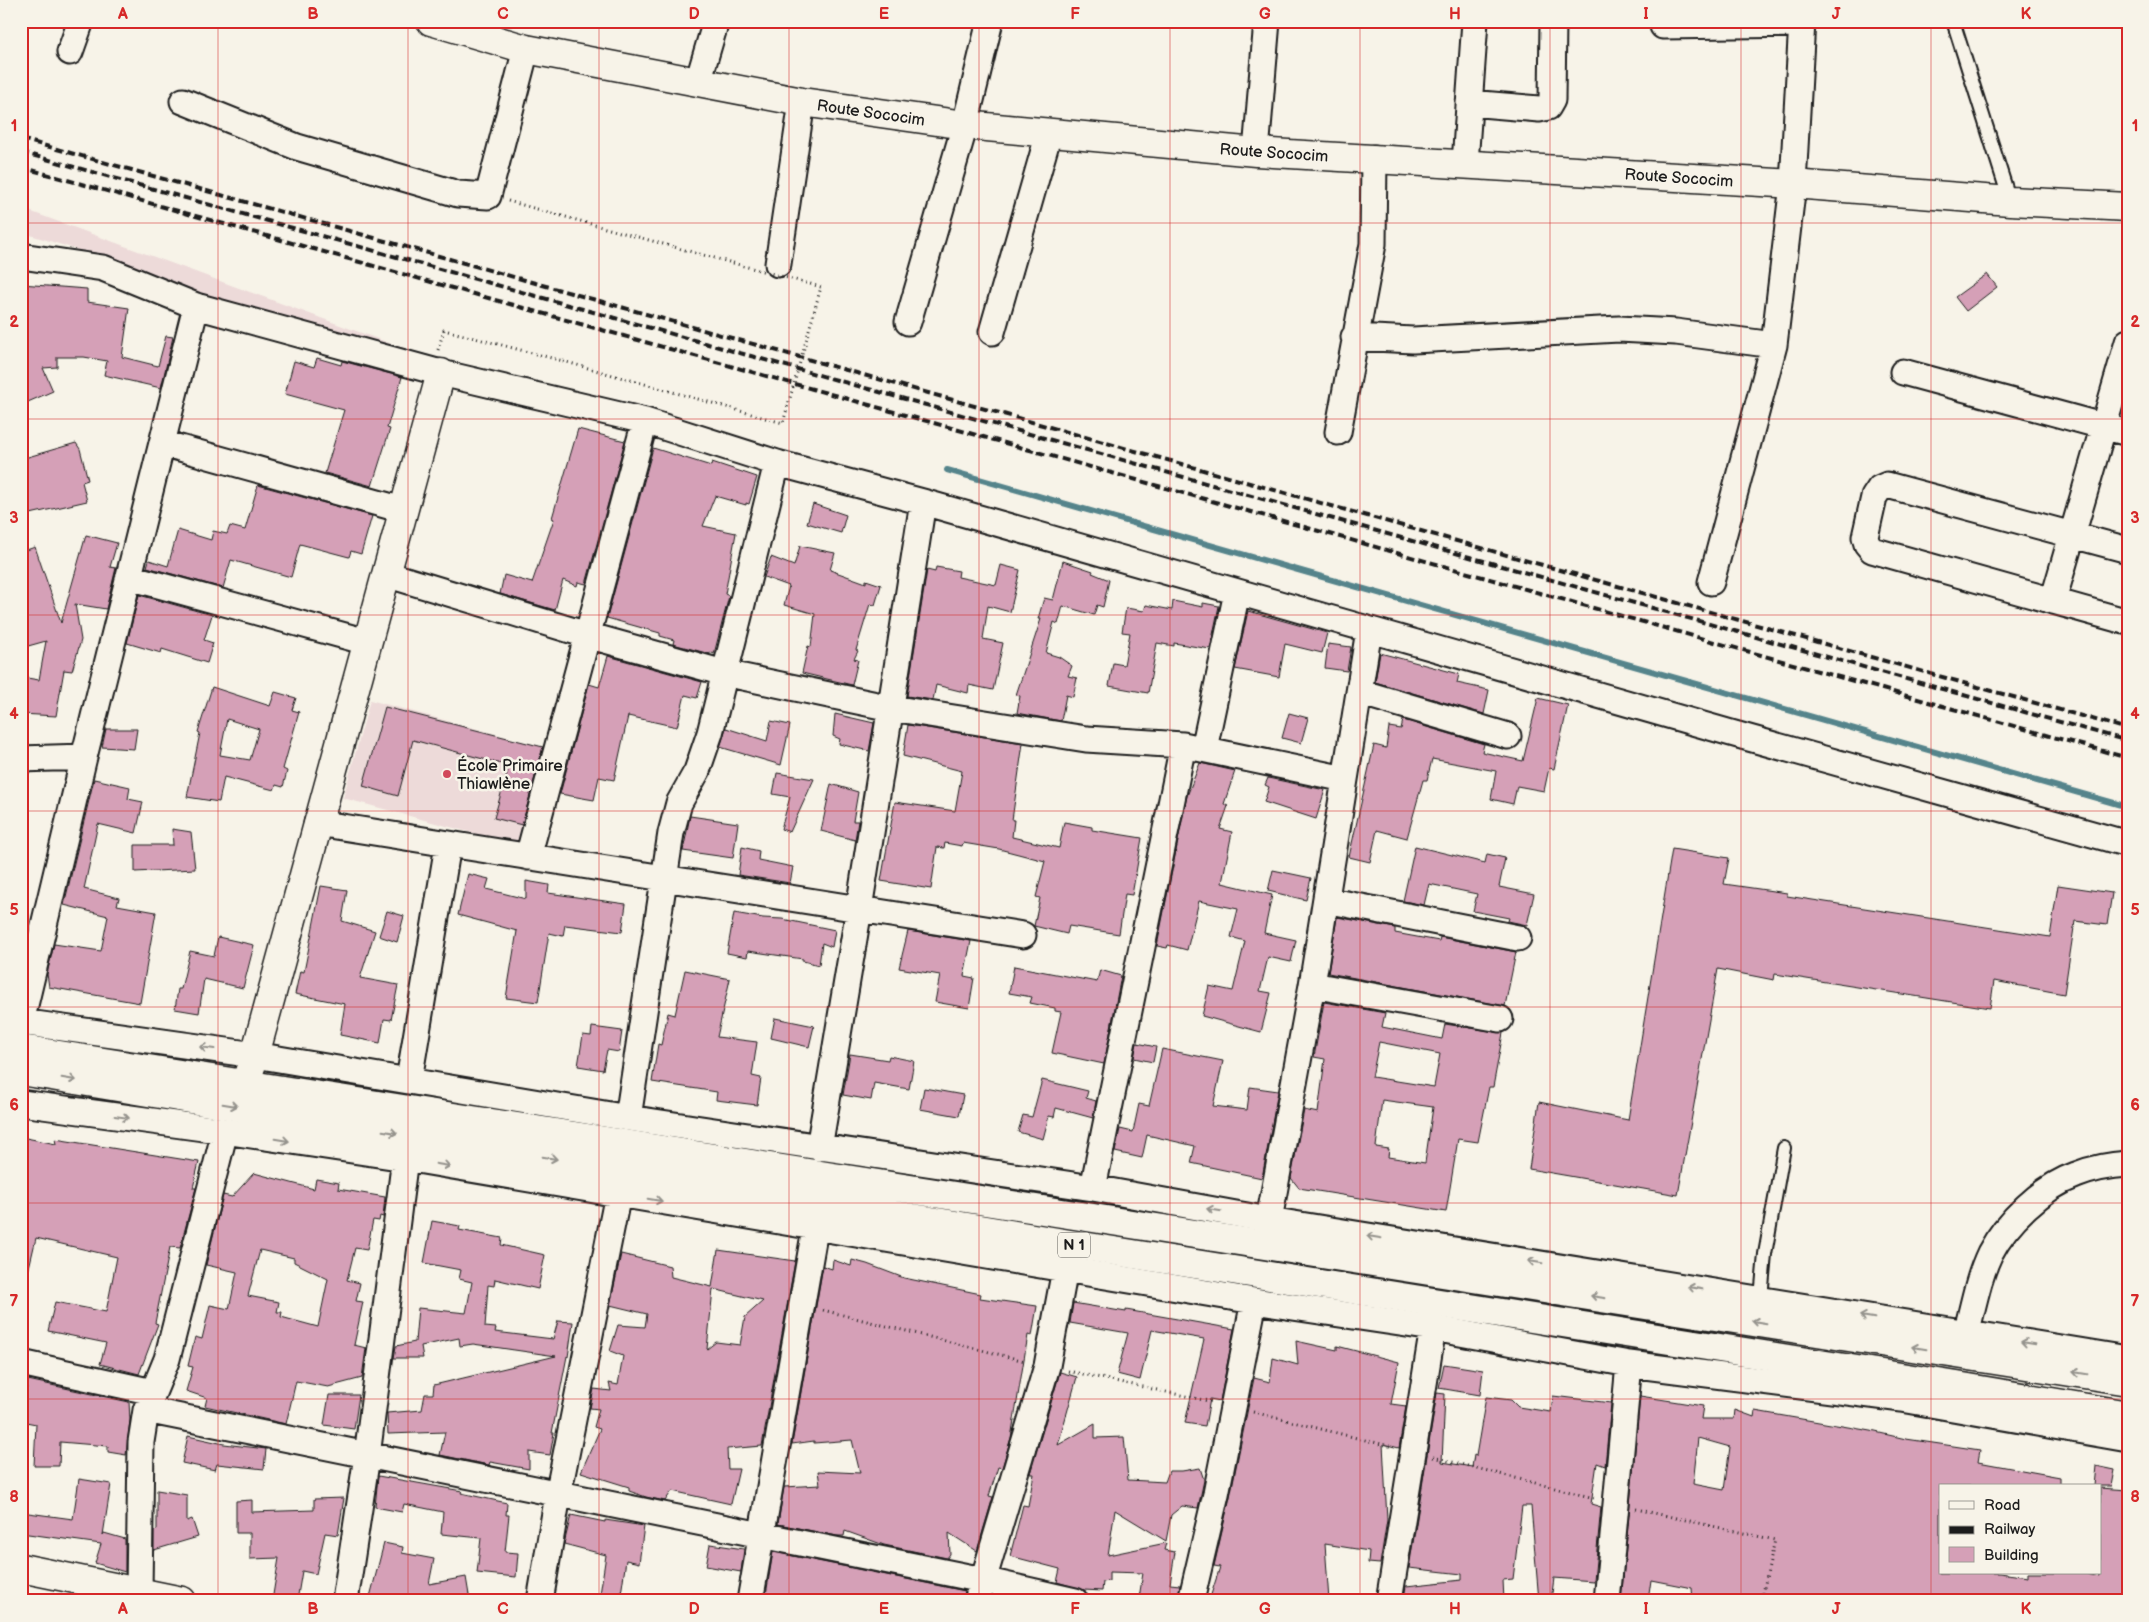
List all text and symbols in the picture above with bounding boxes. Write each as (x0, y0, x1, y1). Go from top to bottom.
text: A (117, 5, 128, 24)
text: B (307, 5, 319, 24)
text: C (497, 5, 509, 24)
text: D (688, 5, 700, 24)
text: E (879, 5, 889, 24)
text: F (1070, 5, 1080, 24)
text: G (1259, 5, 1271, 24)
text: H (1449, 5, 1461, 24)
text: I (1643, 5, 1649, 24)
text: J (1832, 5, 1841, 24)
text: K (2021, 5, 2032, 24)
street label: Route Sococim (815, 96, 926, 130)
text: 1 (11, 117, 17, 136)
text: 1 (2132, 117, 2138, 136)
street label: Route Sococim (1219, 140, 1329, 167)
street label: Route Sococim (1624, 165, 1734, 192)
text: 2 (9, 313, 19, 332)
text: 2 (2130, 313, 2140, 332)
text: 3 (9, 509, 19, 528)
text: 3 (2130, 509, 2140, 528)
text: 4 (9, 705, 19, 724)
text: 4 (2130, 705, 2140, 724)
place label: École Primaire Thiawlène (457, 755, 563, 794)
marker: École Primaire Thiawlène (441, 768, 453, 780)
text: 5 (9, 901, 19, 920)
text: 5 (2130, 901, 2140, 920)
one-way arrow (199, 1043, 215, 1053)
one-way arrow (61, 1074, 77, 1084)
text: 6 (9, 1096, 19, 1115)
text: 6 (2130, 1096, 2140, 1115)
one-way arrow (221, 1101, 237, 1111)
one-way arrow (113, 1112, 129, 1122)
one-way arrow (382, 1127, 398, 1137)
one-way arrow (274, 1135, 290, 1145)
one-way arrow (542, 1154, 558, 1164)
one-way arrow (435, 1160, 451, 1170)
one-way arrow (647, 1196, 663, 1206)
one-way arrow (1206, 1205, 1222, 1215)
one-way arrow (1367, 1231, 1383, 1241)
road number: N 1 (1058, 1232, 1090, 1258)
one-way arrow (1527, 1257, 1543, 1267)
one-way arrow (1688, 1282, 1704, 1292)
text: 7 (10, 1292, 19, 1311)
one-way arrow (1590, 1292, 1606, 1302)
text: 7 (2131, 1292, 2140, 1311)
one-way arrow (1860, 1311, 1876, 1321)
one-way arrow (1751, 1317, 1767, 1327)
one-way arrow (2020, 1338, 2036, 1348)
one-way arrow (1912, 1342, 1928, 1352)
one-way arrow (2072, 1368, 2088, 1378)
legend (1939, 1484, 2102, 1574)
text: 8 (9, 1488, 19, 1507)
text: 8 (2130, 1488, 2140, 1507)
text: Road (1984, 1496, 2020, 1515)
text: Railway (1984, 1520, 2035, 1539)
text: Building (1984, 1546, 2039, 1565)
text: A (117, 1600, 128, 1619)
text: B (307, 1600, 319, 1619)
text: C (497, 1600, 509, 1619)
text: D (688, 1600, 700, 1619)
text: E (879, 1600, 889, 1619)
text: F (1070, 1600, 1080, 1619)
text: G (1259, 1600, 1271, 1619)
text: H (1449, 1600, 1461, 1619)
text: I (1643, 1600, 1649, 1619)
text: J (1832, 1600, 1841, 1619)
text: K (2021, 1600, 2032, 1619)

